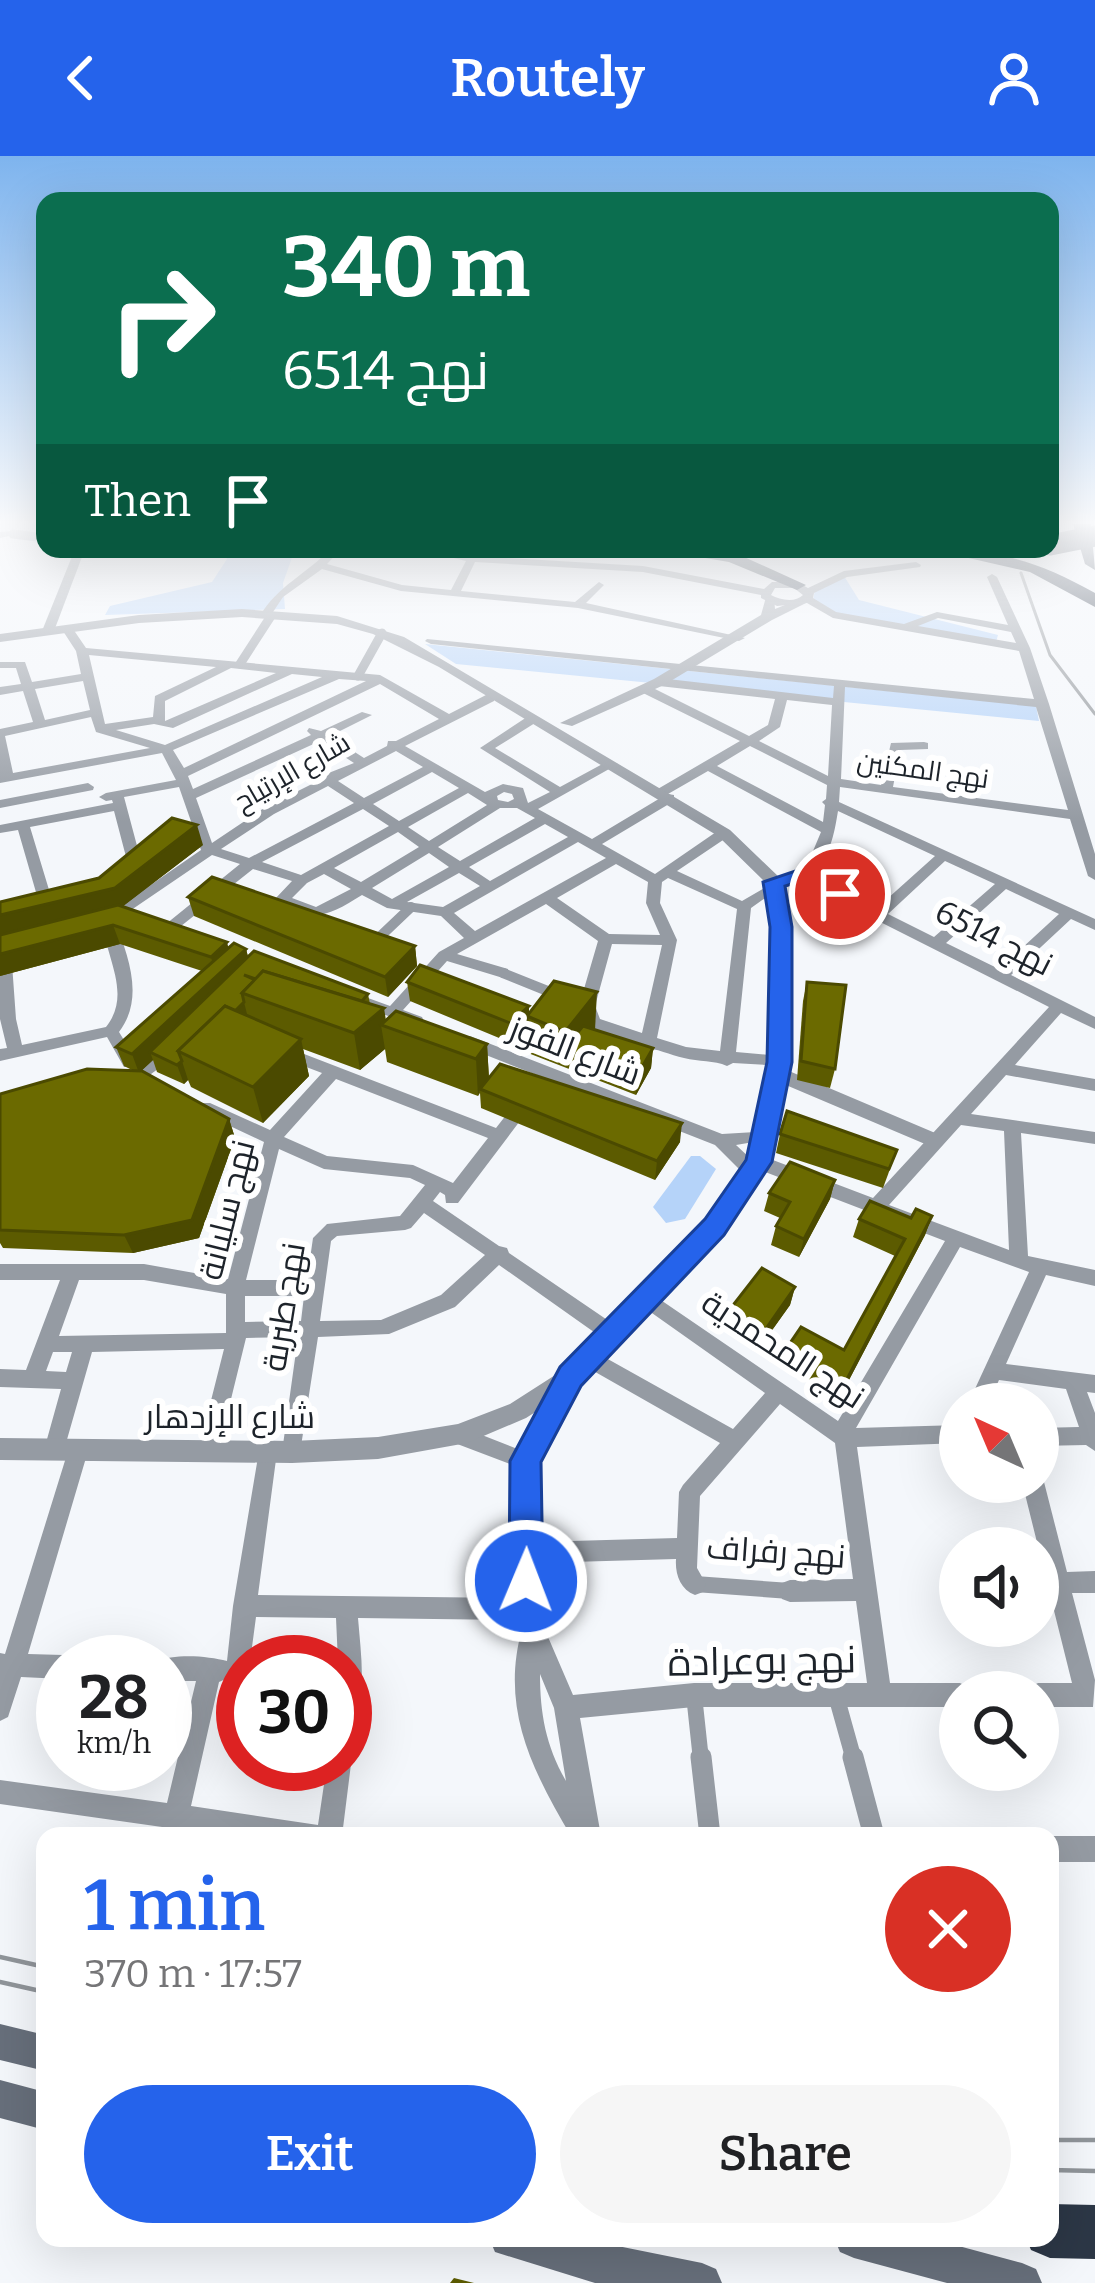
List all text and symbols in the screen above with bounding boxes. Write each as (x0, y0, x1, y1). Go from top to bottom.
icon: back (48, 45, 114, 111)
icon: person (981, 45, 1047, 111)
text: Routely (450, 46, 645, 110)
text: 340 m (282, 217, 530, 318)
icon: right (84, 240, 240, 396)
text: نهج 6514 (282, 339, 489, 403)
icon: arrive (215, 468, 281, 534)
text: Then (84, 474, 191, 528)
street label: شارع الإرتياح (228, 726, 357, 820)
street label: نهج المكنين (855, 745, 991, 797)
pin (789, 843, 891, 945)
icon: arrive (807, 861, 873, 927)
street label: نهج 6514 (928, 891, 1059, 986)
street label: شارع الفوز (501, 1007, 646, 1096)
street label: نهج سليانة (190, 1136, 266, 1285)
street label: نهج طبربة (254, 1240, 316, 1375)
street label: نهج المحمدية (693, 1283, 872, 1419)
north arrow (939, 1383, 1059, 1503)
map controls (939, 1383, 1059, 1791)
street label: شارع الإزدهار (143, 1397, 315, 1439)
position arrow (463, 1518, 589, 1644)
street label: نهج رفراف (705, 1527, 847, 1579)
button: sound (939, 1527, 1059, 1647)
speed limit sign: 30 (216, 1635, 372, 1791)
street label: نهج بوعرادة (667, 1636, 857, 1689)
text: 28 (79, 1662, 149, 1734)
button: search (939, 1671, 1059, 1791)
text: km/h (77, 1725, 151, 1761)
text: 1 min (84, 1863, 265, 1949)
button: close (885, 1866, 1011, 1992)
text: 370 m · 17:57 (84, 1951, 302, 1997)
button: Exit (84, 2085, 536, 2223)
button: Share (560, 2085, 1011, 2223)

